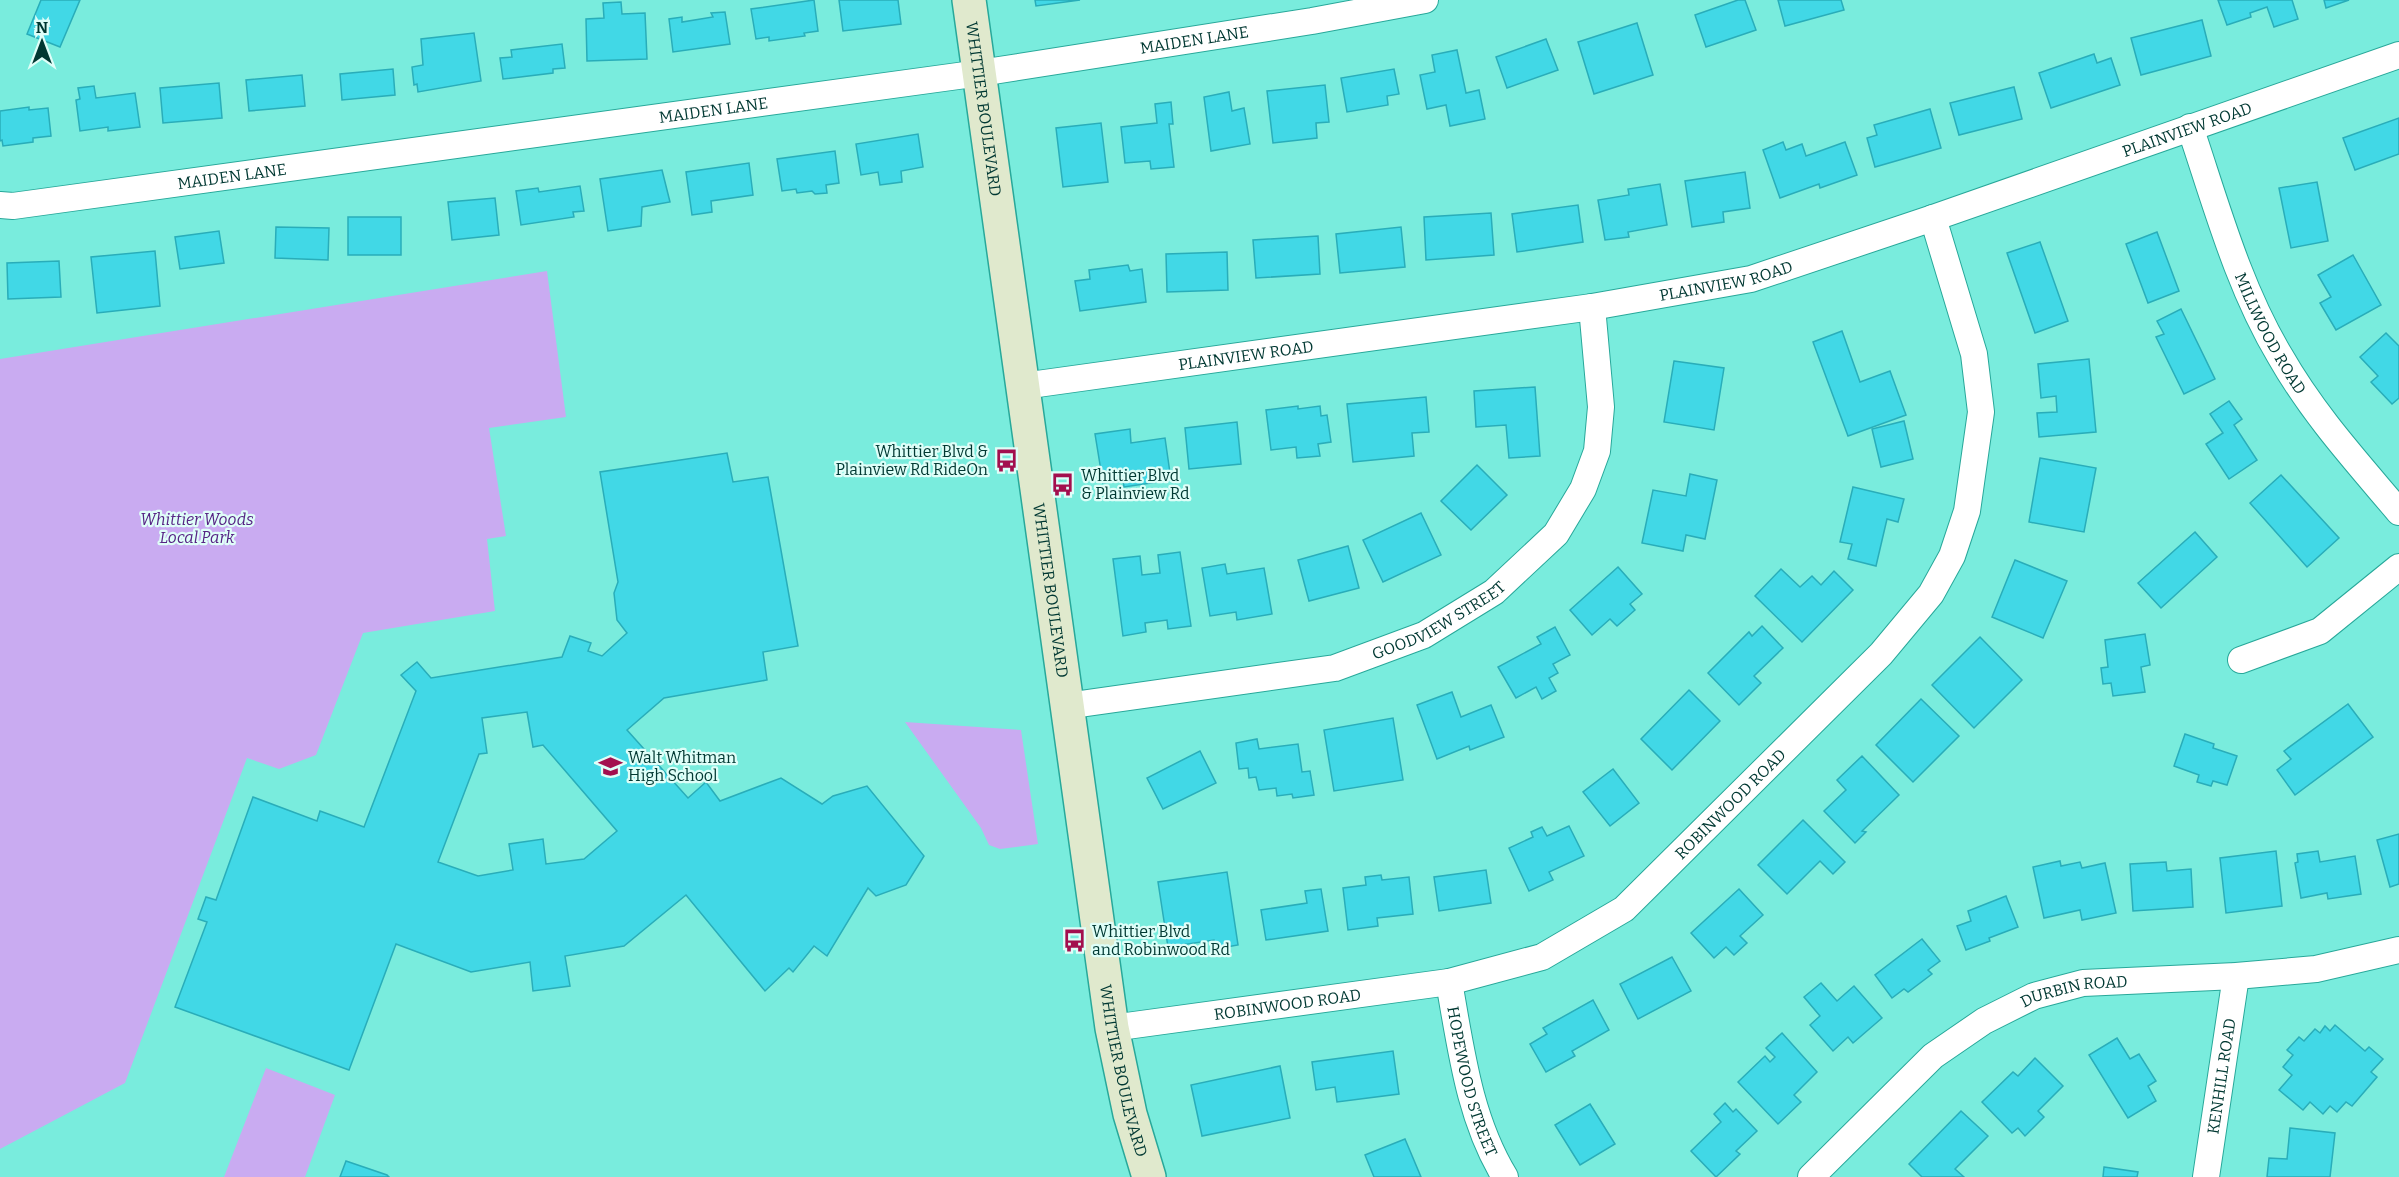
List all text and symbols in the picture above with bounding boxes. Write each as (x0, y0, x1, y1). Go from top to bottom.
north arrow (12, 12, 72, 72)
text: N (36, 18, 48, 37)
street label: WHITTIER BOULEVARD (962, 21, 1005, 198)
street label: MAIDEN LANE (1139, 22, 1250, 58)
street label: MAIDEN LANE (658, 93, 769, 127)
street label: PLAINVIEW ROAD (2120, 98, 2255, 161)
street label: MAIDEN LANE (176, 160, 288, 193)
street label: PLAINVIEW ROAD (1658, 257, 1795, 305)
street label: MILLWOOD ROAD (2231, 270, 2310, 398)
street label: PLAINVIEW ROAD (1177, 337, 1315, 374)
place label: Whittier Blvd & Plainview Rd RideOn (836, 442, 988, 479)
bus stop icon: Whittier Blvd & Plainview Rd RideOn (993, 447, 1019, 473)
place label: Whittier Blvd & Plainview Rd (1081, 466, 1190, 503)
bus stop icon: Whittier Blvd & Plainview Rd (1050, 471, 1076, 497)
street label: WHITTIER BOULEVARD (1029, 502, 1072, 679)
park label: Whittier Woods Local Park (140, 510, 254, 547)
street label: GOODVIEW STREET (1369, 577, 1509, 664)
street label: ROBINWOOD ROAD (1671, 745, 1790, 863)
place label: Walt Whitman High School (628, 748, 736, 785)
school or university icon: Walt Whitman High School (597, 753, 623, 779)
place label: Whittier Blvd and Robinwood Rd (1092, 922, 1230, 959)
bus stop icon: Whittier Blvd and Robinwood Rd (1061, 927, 1087, 953)
street label: DURBIN ROAD (2017, 972, 2128, 1011)
street label: WHITTIER BOULEVARD (1096, 983, 1151, 1159)
street label: ROBINWOOD ROAD (1213, 985, 1362, 1024)
street label: HOPEWOOD STREET (1443, 1005, 1501, 1159)
street label: KENHILL ROAD (2204, 1017, 2240, 1135)

